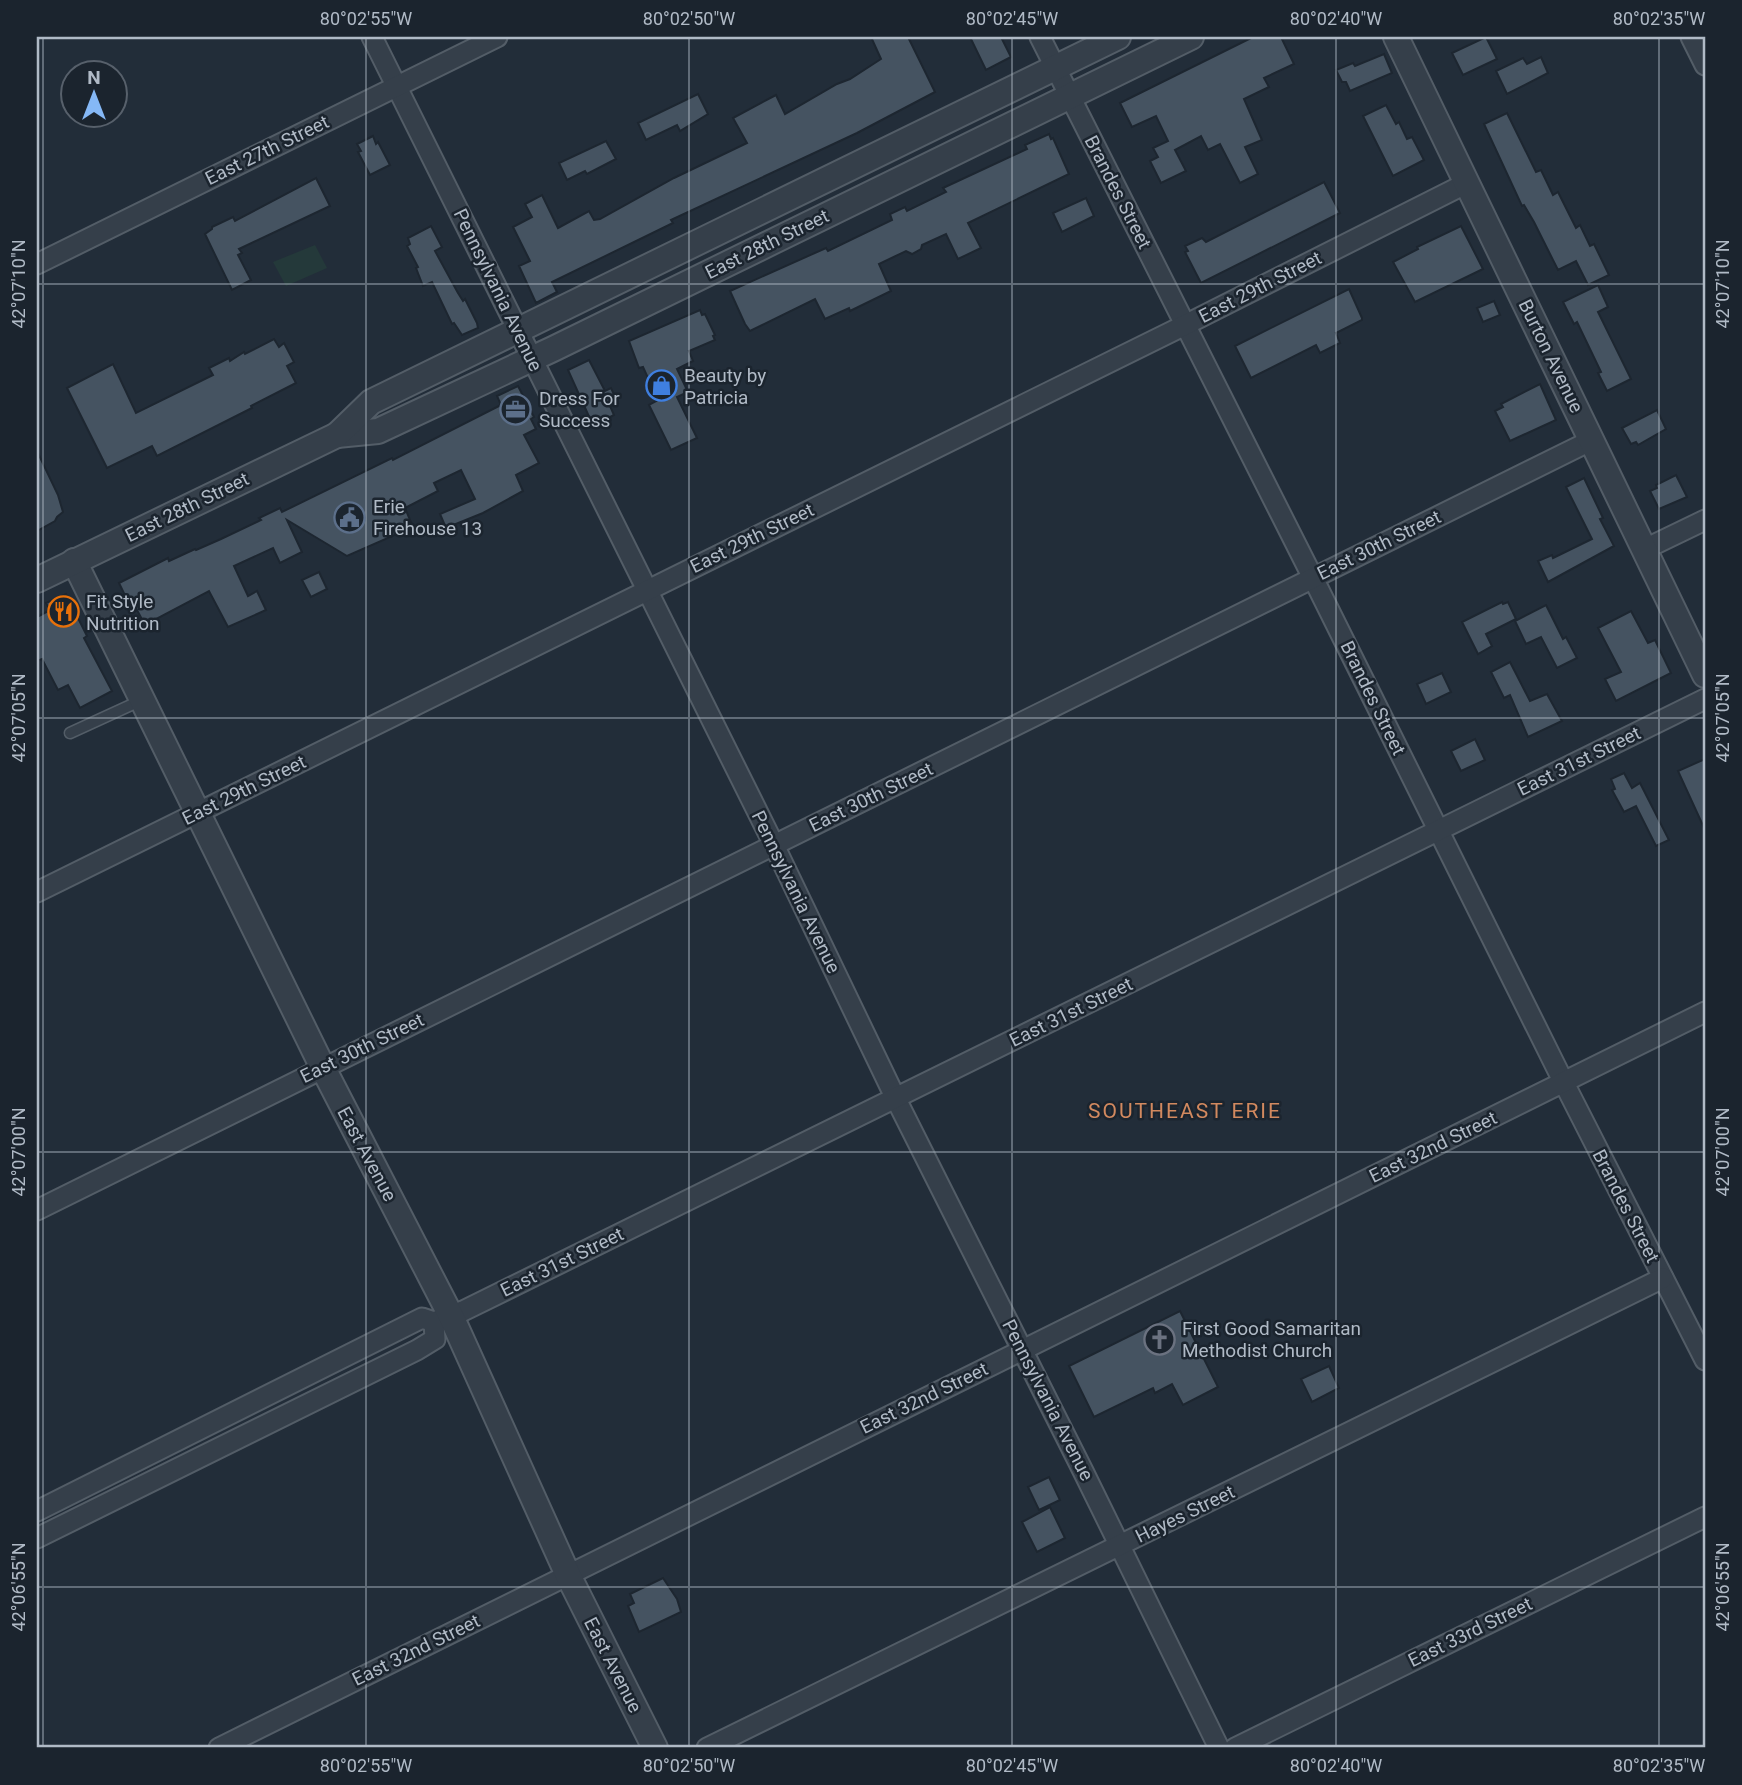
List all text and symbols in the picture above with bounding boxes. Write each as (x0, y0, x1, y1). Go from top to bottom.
text: 80°02'55"W (320, 8, 412, 29)
text: 80°02'50"W (643, 8, 735, 29)
text: 80°02'45"W (966, 8, 1058, 29)
text: 80°02'40"W (1290, 8, 1382, 29)
text: 80°02'35"W (1613, 8, 1705, 29)
north arrow (60, 60, 130, 130)
text: N (87, 66, 101, 89)
street label: East 27th Street (201, 110, 333, 190)
street label: Brandes Street (1080, 131, 1156, 253)
street label: East 28th Street (701, 204, 833, 284)
street label: Pennsylvania Avenue (449, 205, 547, 375)
text: 42°07'10"N (8, 239, 29, 329)
text: 42°07'10"N (1712, 239, 1733, 329)
street label: East 29th Street (1195, 246, 1325, 328)
street label: Burton Avenue (1514, 295, 1588, 417)
place label: Beauty by Patricia (684, 364, 766, 409)
shop icon: Beauty by Patricia (644, 369, 678, 403)
place label: Dress For Success (539, 387, 620, 432)
office icon: Dress For Success (499, 392, 533, 426)
street label: East 28th Street (121, 467, 253, 547)
place label: Erie Firehouse 13 (373, 495, 482, 540)
street label: East 29th Street (686, 498, 818, 578)
public building icon: Erie Firehouse 13 (333, 500, 367, 534)
street label: East 30th Street (1313, 505, 1445, 585)
place label: Fit Style Nutrition (86, 590, 159, 635)
restaurant icon: Fit Style Nutrition (46, 595, 80, 629)
street label: Brandes Street (1335, 637, 1411, 759)
text: 42°07'05"N (8, 673, 29, 763)
text: 42°07'05"N (1712, 673, 1733, 763)
street label: East 31st Street (1514, 721, 1644, 801)
street label: East 29th Street (178, 750, 310, 830)
street label: East 30th Street (805, 757, 937, 837)
street label: Pennsylvania Avenue (747, 807, 845, 977)
street label: East 31st Street (1006, 972, 1136, 1052)
street label: East 30th Street (296, 1008, 428, 1088)
district label: SOUTHEAST ERIE (1088, 1099, 1282, 1123)
street label: East Avenue (332, 1103, 402, 1205)
street label: East 32nd Street (1365, 1106, 1501, 1188)
text: 42°07'00"N (8, 1107, 29, 1197)
text: 42°07'00"N (1712, 1107, 1733, 1197)
street label: Brandes Street (1588, 1145, 1664, 1267)
street label: East 31st Street (497, 1222, 627, 1302)
street label: Pennsylvania Avenue (997, 1315, 1099, 1485)
place label: First Good Samaritan Methodist Church (1182, 1317, 1361, 1362)
church icon: First Good Samaritan Methodist Church (1142, 1322, 1176, 1356)
street label: East 32nd Street (856, 1357, 992, 1439)
street label: Hayes Street (1132, 1480, 1238, 1548)
text: 42°06'55"N (8, 1542, 29, 1632)
text: 42°06'55"N (1712, 1542, 1733, 1632)
street label: East 33rd Street (1404, 1592, 1536, 1672)
street label: East 32nd Street (348, 1609, 484, 1691)
street label: East Avenue (579, 1613, 647, 1717)
text: 80°02'55"W (320, 1755, 412, 1776)
text: 80°02'50"W (643, 1755, 735, 1776)
text: 80°02'45"W (966, 1755, 1058, 1776)
text: 80°02'40"W (1290, 1755, 1382, 1776)
text: 80°02'35"W (1613, 1755, 1705, 1776)

